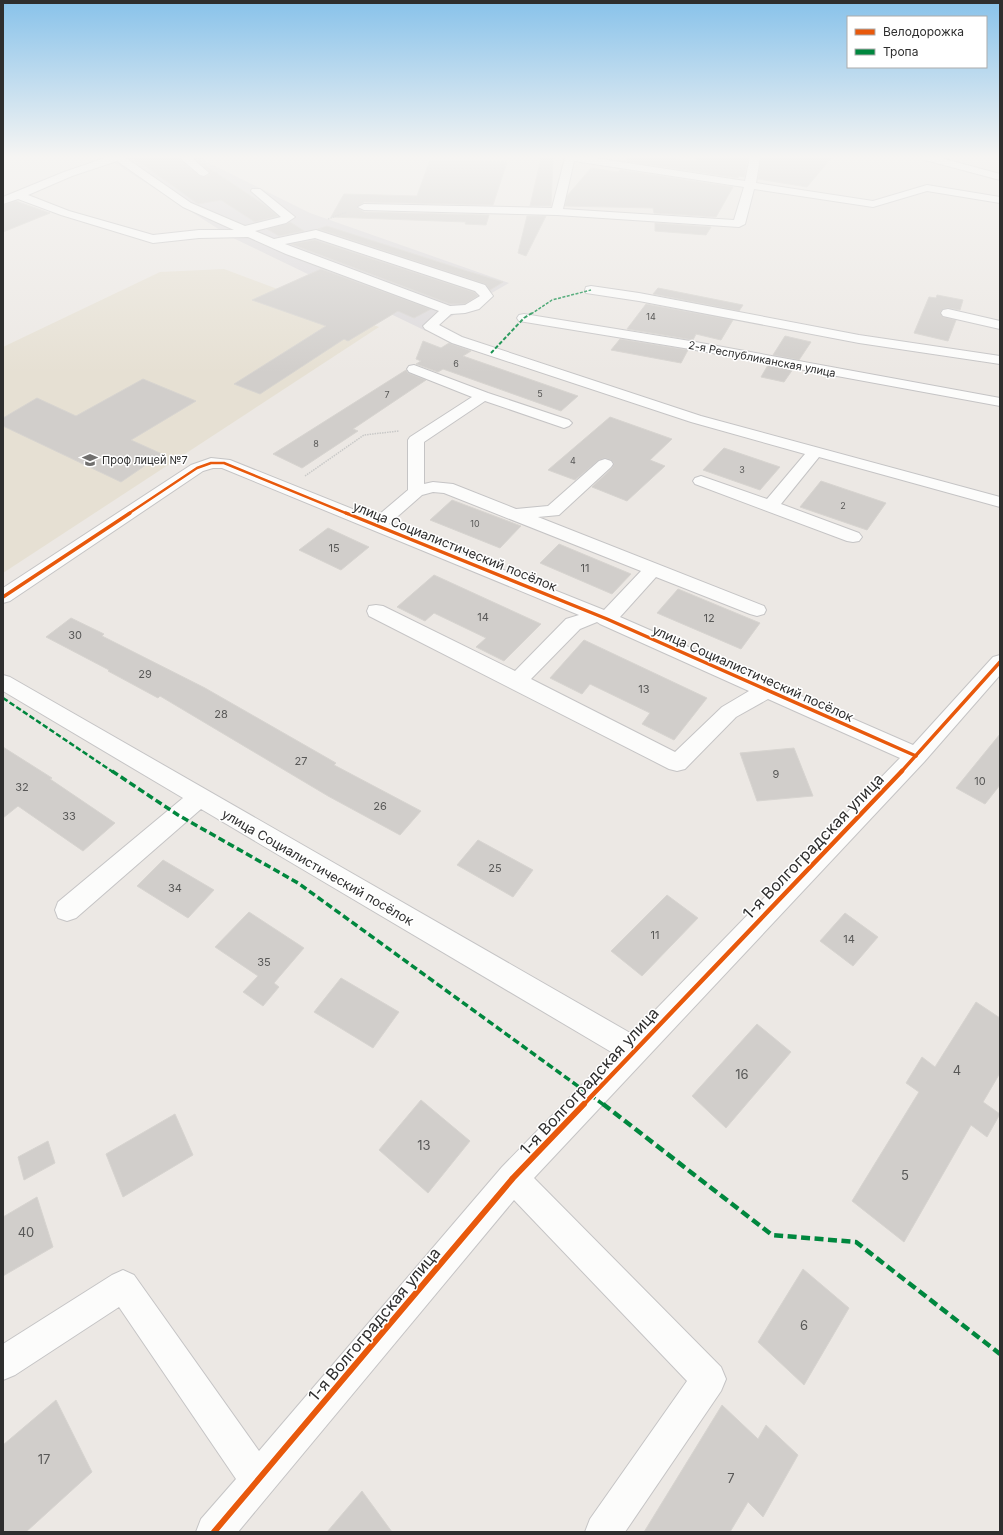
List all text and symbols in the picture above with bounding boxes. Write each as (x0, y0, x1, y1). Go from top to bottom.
legend (847, 16, 987, 68)
text: Велодорожка (883, 24, 964, 39)
text: Тропа (883, 44, 918, 59)
house number: 14 (646, 311, 656, 322)
street label: 2-я Республиканская улица (687, 338, 837, 380)
house number: 6 (453, 358, 459, 369)
house number: 5 (537, 388, 543, 399)
house number: 7 (384, 389, 390, 400)
house number: 8 (313, 438, 319, 449)
school or university icon: Проф лицей №7 (81, 451, 99, 469)
place label: Проф лицей №7 (102, 453, 188, 467)
house number: 4 (570, 455, 576, 466)
house number: 3 (739, 464, 745, 475)
street label: улица Социалистический посёлок (351, 498, 559, 594)
house number: 2 (840, 500, 846, 511)
house number: 10 (470, 518, 480, 529)
house number: 15 (328, 541, 340, 555)
house number: 11 (581, 561, 589, 575)
house number: 14 (477, 610, 489, 624)
house number: 12 (703, 611, 715, 625)
street label: улица Социалистический посёлок (650, 621, 856, 725)
house number: 30 (68, 628, 82, 642)
house number: 29 (138, 667, 152, 681)
house number: 13 (638, 682, 650, 696)
house number: 28 (214, 707, 228, 721)
house number: 27 (295, 754, 307, 768)
house number: 9 (773, 767, 780, 781)
street label: 1-я Волгоградская улица (738, 769, 888, 923)
house number: 10 (974, 774, 986, 788)
house number: 32 (15, 780, 29, 794)
house number: 26 (373, 799, 387, 813)
street label: улица Социалистический посёлок (219, 805, 417, 929)
house number: 33 (62, 809, 76, 823)
house number: 25 (488, 861, 502, 875)
house number: 34 (168, 881, 182, 895)
house number: 11 (651, 928, 659, 942)
house number: 14 (843, 932, 855, 946)
house number: 35 (257, 955, 271, 969)
street label: 1-я Волгоградская улица (515, 1003, 663, 1159)
house number: 4 (953, 1062, 961, 1078)
house number: 16 (735, 1066, 749, 1082)
house number: 13 (417, 1137, 431, 1153)
house number: 5 (901, 1167, 909, 1183)
house number: 40 (18, 1224, 34, 1240)
street label: 1-я Волгоградская улица (304, 1243, 444, 1405)
house number: 6 (800, 1317, 808, 1333)
house number: 17 (38, 1451, 50, 1467)
house number: 7 (727, 1470, 735, 1486)

